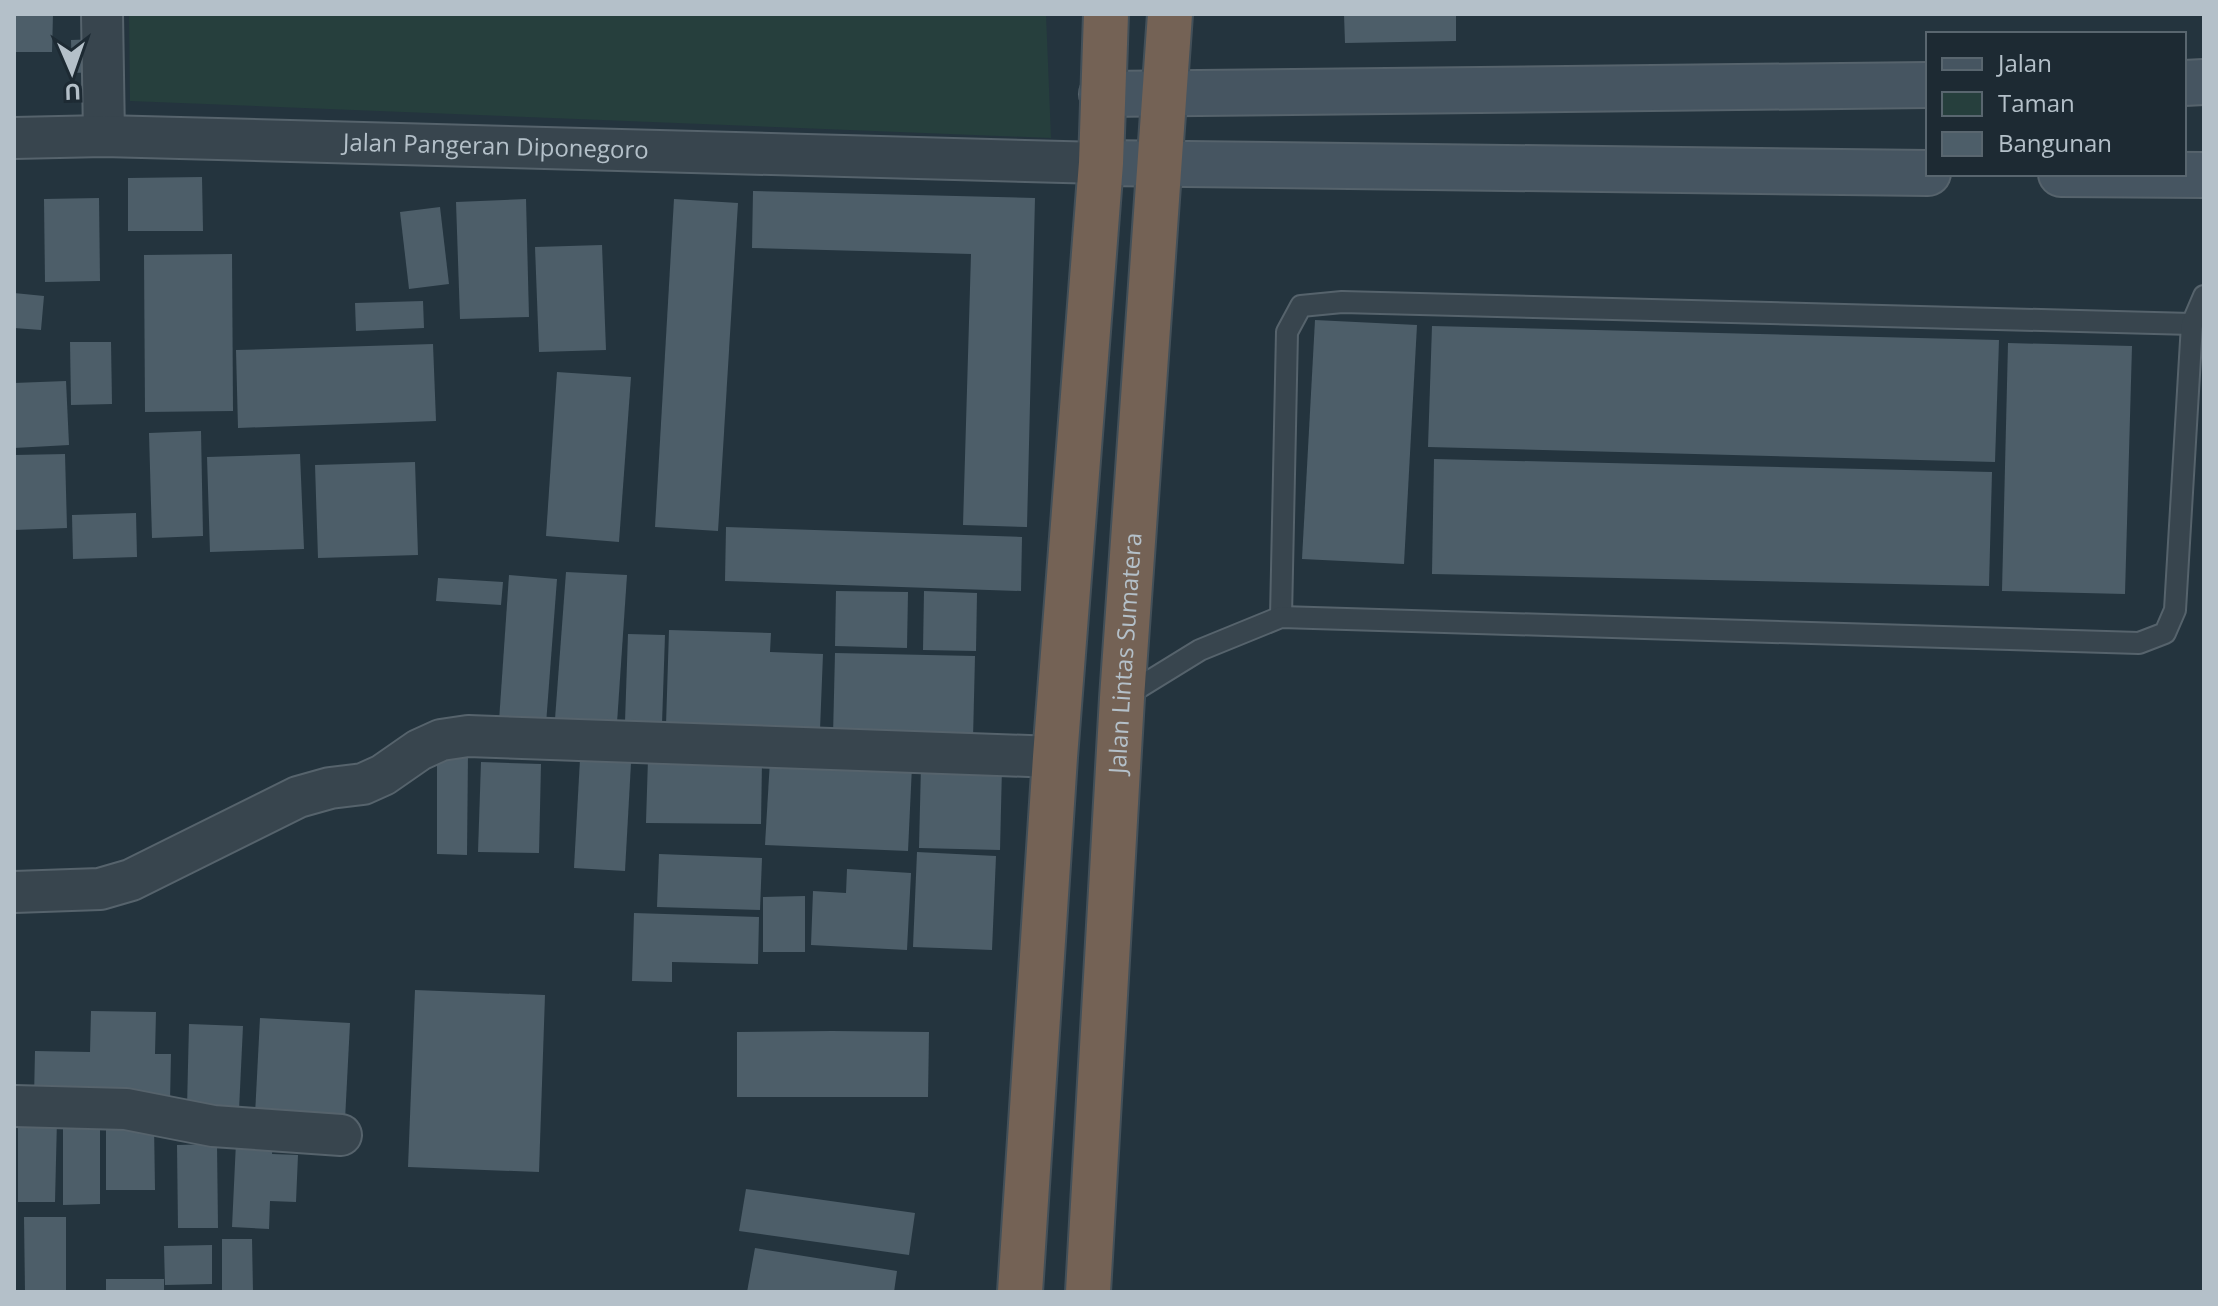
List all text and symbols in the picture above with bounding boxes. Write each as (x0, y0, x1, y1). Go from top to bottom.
north arrow (32, 32, 112, 112)
legend (1926, 32, 2186, 176)
text: Jalan (1996, 46, 2052, 79)
text: U (64, 78, 82, 108)
text: Taman (1998, 86, 2075, 119)
street label: Jalan Pangeran Diponegoro (341, 124, 649, 166)
text: Bangunan (1998, 126, 2112, 159)
street label: Jalan Lintas Sumatera (1100, 531, 1149, 777)

